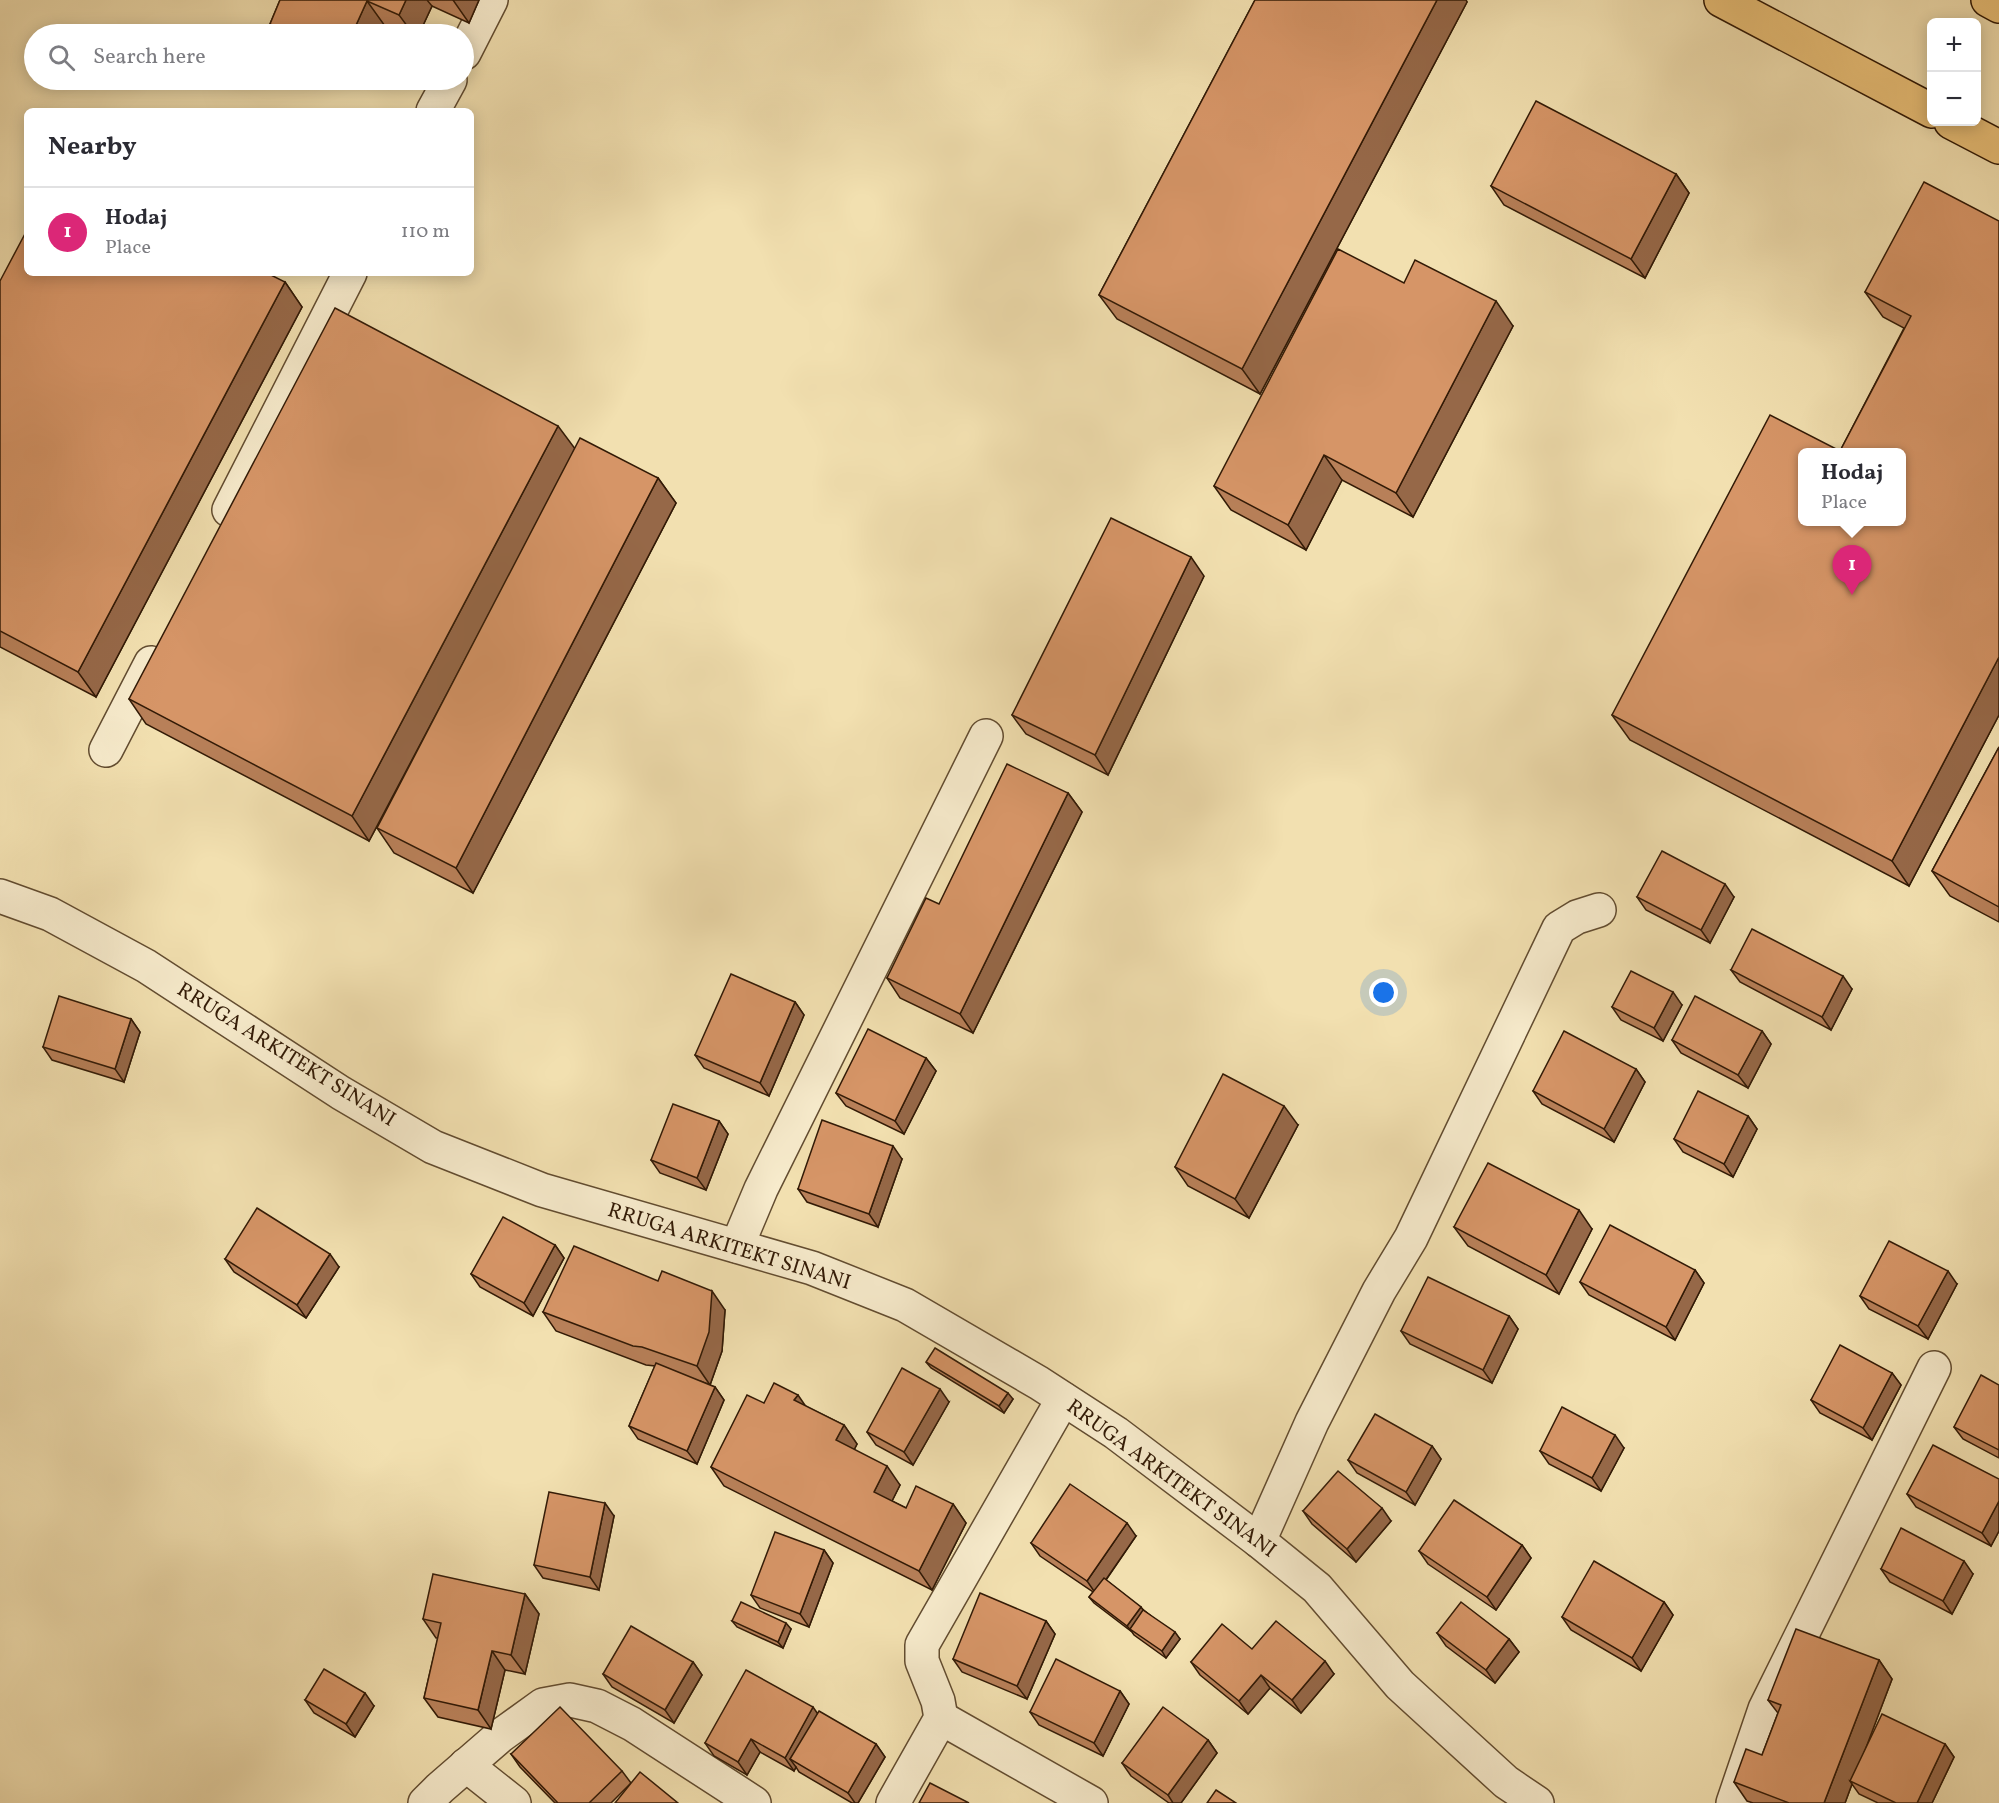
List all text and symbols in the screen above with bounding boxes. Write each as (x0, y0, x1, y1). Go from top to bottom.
map controls (1927, 18, 1981, 126)
button: + (1927, 18, 1981, 72)
search box (24, 24, 474, 90)
icon: search (45, 41, 78, 74)
text: Search here (93, 42, 206, 73)
button: − (1927, 72, 1981, 126)
text: Nearby (48, 129, 137, 165)
text: Hodaj (105, 203, 167, 234)
text: 1 (63, 218, 72, 246)
text: 110 m (401, 218, 450, 246)
text: Place (105, 234, 151, 262)
popup (1798, 448, 1906, 526)
text: Hodaj (1821, 458, 1883, 489)
text: Place (1821, 489, 1867, 517)
pin: 1 (1832, 546, 1872, 595)
street label: RRUGA ARKITEKT SINANI (171, 976, 401, 1134)
your location (1369, 978, 1398, 1007)
street label: RRUGA ARKITEKT SINANI (604, 1196, 854, 1298)
street label: RRUGA ARKITEKT SINANI (1060, 1393, 1282, 1565)

